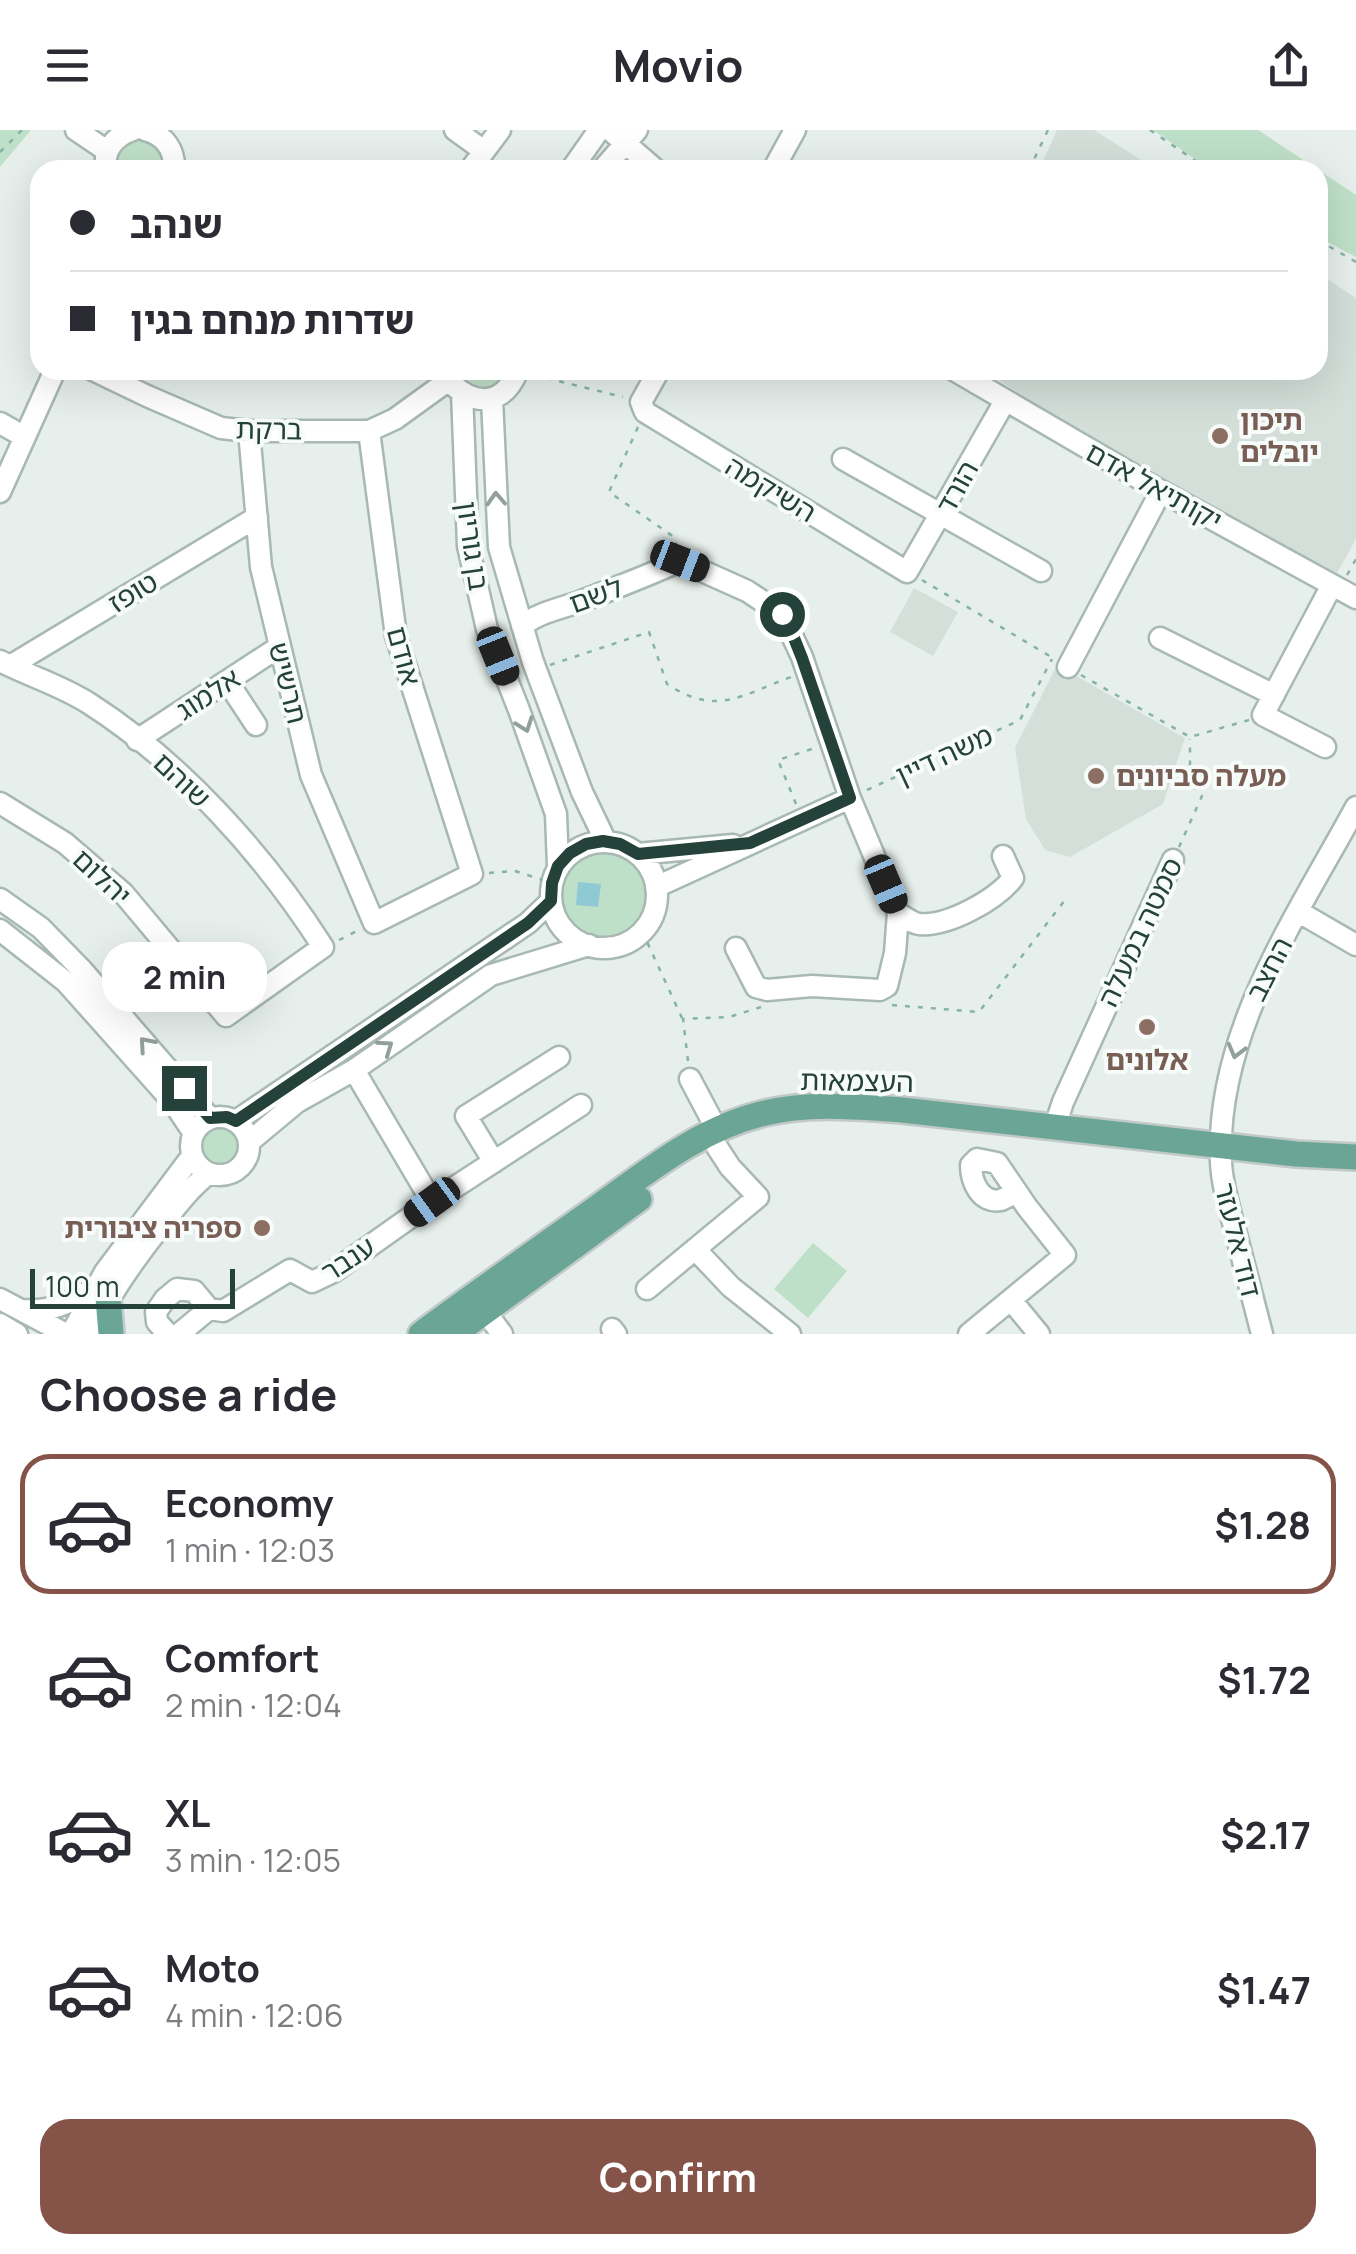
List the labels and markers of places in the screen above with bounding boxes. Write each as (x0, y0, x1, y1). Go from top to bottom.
place label: תיכון יובלים (1240, 400, 1319, 470)
marker: תיכון יובלים (1209, 425, 1231, 447)
place label: מעלה סביונים (1116, 756, 1286, 794)
marker: מעלה סביונים (1085, 765, 1107, 787)
marker: אלונים (1136, 1016, 1158, 1038)
place label: אלונים (1106, 1040, 1188, 1078)
place label: ספריה ציבורית (64, 1208, 242, 1246)
marker: ספריה ציבורית (251, 1217, 273, 1239)

